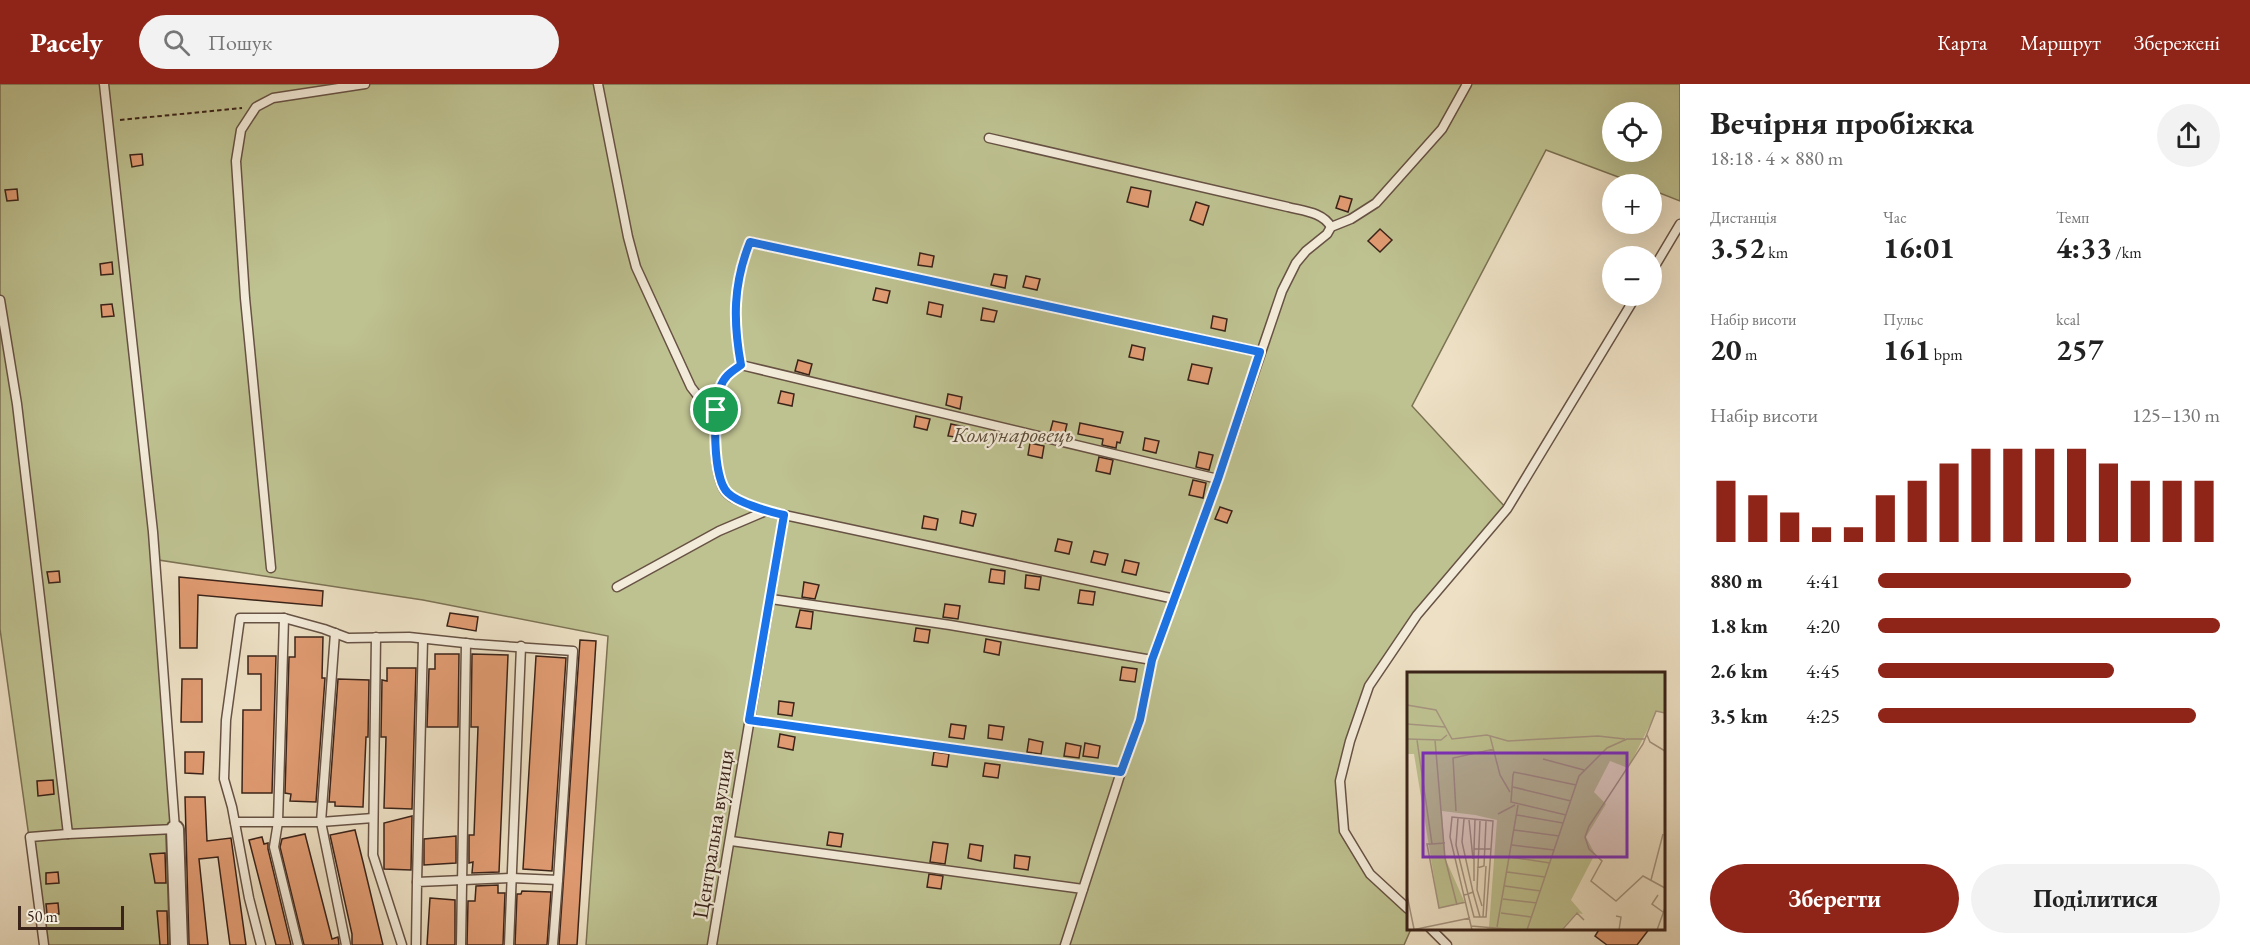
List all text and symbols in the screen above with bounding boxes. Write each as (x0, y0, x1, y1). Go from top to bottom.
search box (139, 15, 559, 69)
text: Pacely (30, 24, 103, 60)
icon: search (160, 26, 193, 59)
text: Пошук (208, 28, 272, 57)
text: Карта (1937, 29, 1987, 56)
text: Маршрут (2020, 29, 2101, 56)
text: Збережені (2134, 29, 2220, 56)
text: Вечірня пробіжка (1710, 101, 1974, 144)
map controls (1602, 102, 1662, 306)
button: locate (1602, 102, 1662, 162)
button: share (2157, 104, 2220, 167)
text: 18:18 · 4 × 880 m (1710, 145, 1843, 171)
button: + (1602, 174, 1662, 234)
text: Дистанція (1710, 207, 1777, 228)
text: Час (1883, 207, 1907, 228)
text: Темп (2056, 207, 2089, 228)
text: 3.52 (1710, 228, 1765, 267)
text: 16:01 (1883, 228, 1955, 267)
text: 4:33 (2056, 228, 2112, 267)
text: km (1765, 242, 1788, 263)
text: /km (2112, 242, 2142, 263)
button: − (1602, 246, 1662, 306)
text: Набір висоти (1710, 309, 1796, 330)
text: Пульс (1883, 309, 1924, 330)
text: kcal (2056, 309, 2080, 330)
text: 20 (1710, 330, 1742, 369)
text: 161 (1883, 330, 1931, 369)
text: 257 (2056, 330, 2104, 369)
text: m (1742, 344, 1757, 365)
text: bpm (1931, 344, 1963, 365)
pin (690, 384, 741, 435)
icon: arrive (699, 393, 732, 426)
text: Набір висоти (1710, 402, 1818, 428)
text: 125–130 m (2132, 402, 2220, 428)
park label: Комунаровець (951, 420, 1074, 449)
text: 880 m (1710, 568, 1763, 594)
text: 4:41 (1806, 568, 1840, 594)
text: 1.8 km (1710, 613, 1768, 639)
text: 4:20 (1806, 613, 1840, 639)
text: 2.6 km (1710, 658, 1768, 684)
text: 4:45 (1806, 658, 1840, 684)
inset map (1407, 672, 1665, 930)
text: 3.5 km (1710, 703, 1768, 729)
text: 4:25 (1806, 703, 1840, 729)
street label: Центральна вулиця (685, 747, 741, 921)
button: Зберегти (1710, 864, 1959, 933)
button: Поділитися (1971, 864, 2220, 933)
scale bar (18, 903, 124, 930)
text: 50 m (27, 906, 58, 927)

